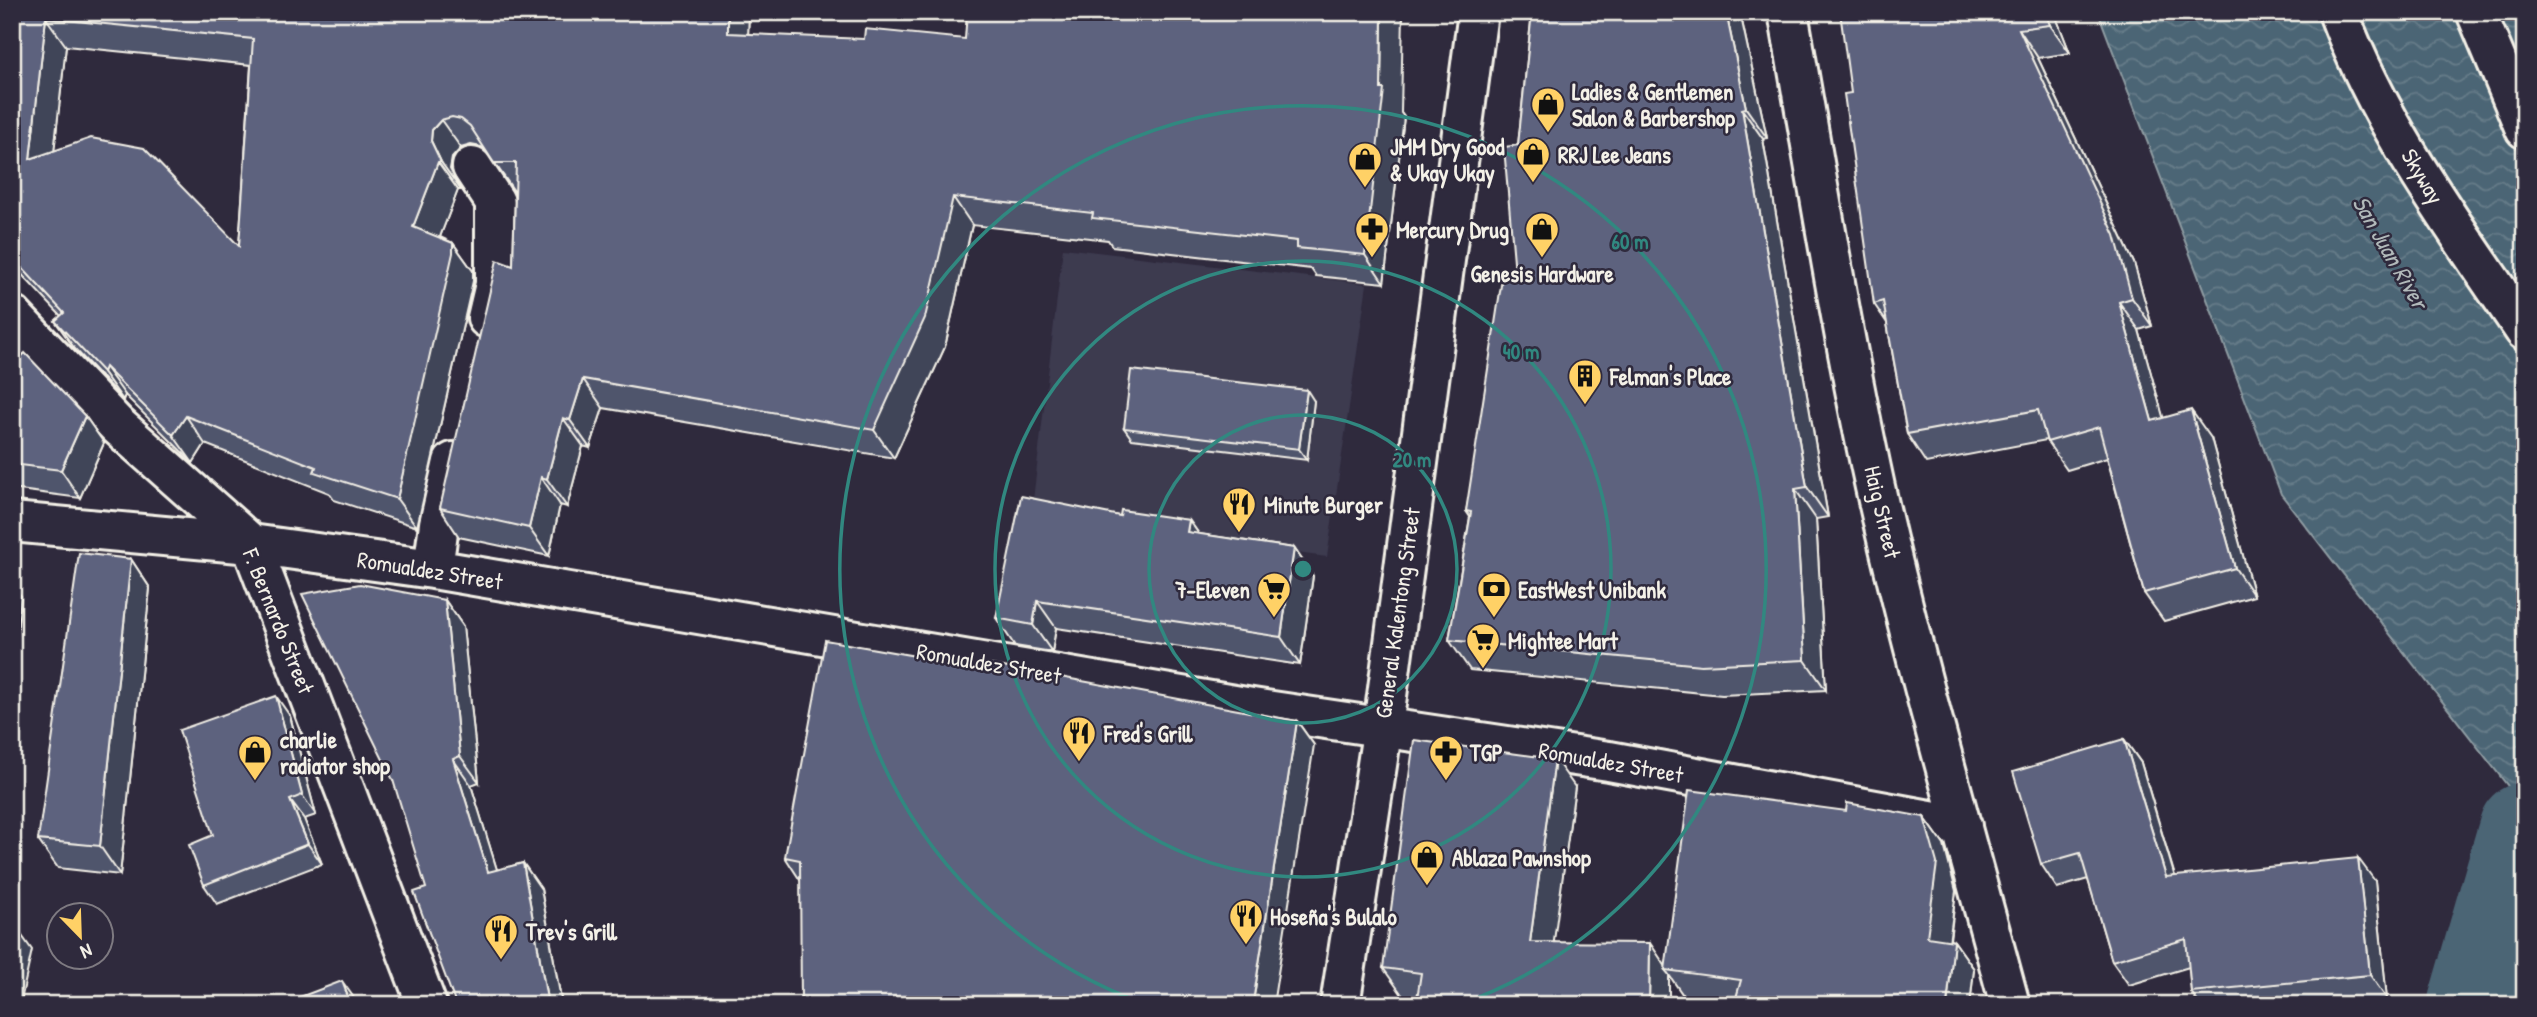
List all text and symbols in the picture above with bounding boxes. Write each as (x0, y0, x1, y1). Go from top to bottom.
place label: Ladies & Gentlemen Salon & Barbershop (1572, 76, 1735, 134)
shop icon: Ladies & Gentlemen Salon & Barbershop (1529, 85, 1567, 134)
place label: JMM Dry Good & Ukay Ukay (1390, 131, 1505, 189)
shop icon: RRJ Lee Jeans (1514, 135, 1552, 184)
place label: RRJ Lee Jeans (1558, 139, 1671, 170)
shop icon: JMM Dry Good & Ukay Ukay (1346, 140, 1384, 189)
street label: Skyway (2394, 143, 2452, 210)
water label: San Juan River (2346, 190, 2438, 317)
pharmacy icon: Mercury Drug (1353, 210, 1391, 259)
shop icon: Genesis Hardware (1523, 210, 1561, 259)
place label: Mercury Drug (1396, 214, 1509, 246)
text: 60 m (1612, 227, 1648, 256)
place label: Genesis Hardware (1470, 258, 1614, 289)
text: 40 m (1503, 337, 1539, 366)
building icon: Felman's Place (1566, 357, 1604, 406)
place label: Felman's Place (1609, 361, 1732, 392)
text: 20 m (1393, 445, 1431, 474)
street label: Haig Street (1857, 463, 1909, 562)
restaurant icon: Minute Burger (1220, 485, 1258, 534)
place label: Minute Burger (1264, 489, 1383, 521)
street label: General Kalentong Street (1367, 505, 1427, 720)
street label: F. Bernardo Street (235, 543, 323, 699)
street label: Romualdez Street (355, 543, 506, 597)
centre of rings (1291, 557, 1315, 581)
supermarket icon: 7-Eleven (1255, 570, 1293, 619)
bank icon: EastWest Unibank (1475, 570, 1513, 619)
place label: 7-Eleven (1174, 574, 1250, 605)
place label: EastWest Unibank (1518, 574, 1666, 605)
supermarket icon: Mightee Mart (1464, 621, 1502, 670)
place label: Mightee Mart (1508, 625, 1619, 657)
street label: Romualdez Street (914, 635, 1065, 691)
restaurant icon: Fred's Grill (1060, 714, 1098, 763)
place label: Fred's Grill (1103, 718, 1194, 749)
place label: charlie radiator shop (280, 724, 390, 782)
shop icon: charlie radiator shop (236, 733, 274, 782)
pharmacy icon: TGP (1427, 733, 1465, 782)
street label: Romualdez Street (1536, 734, 1687, 790)
place label: TGP (1469, 737, 1503, 768)
shop icon: Ablaza Pawnshop (1408, 838, 1446, 887)
place label: Ablaza Pawnshop (1452, 842, 1591, 874)
restaurant icon: Hoseña's Bulalo (1227, 897, 1265, 946)
place label: Hoseña's Bulalo (1270, 901, 1397, 932)
north arrow (46, 902, 116, 972)
restaurant icon: Trev's Grill (482, 912, 520, 961)
place label: Trev's Grill (525, 916, 618, 947)
text: N (77, 938, 96, 966)

